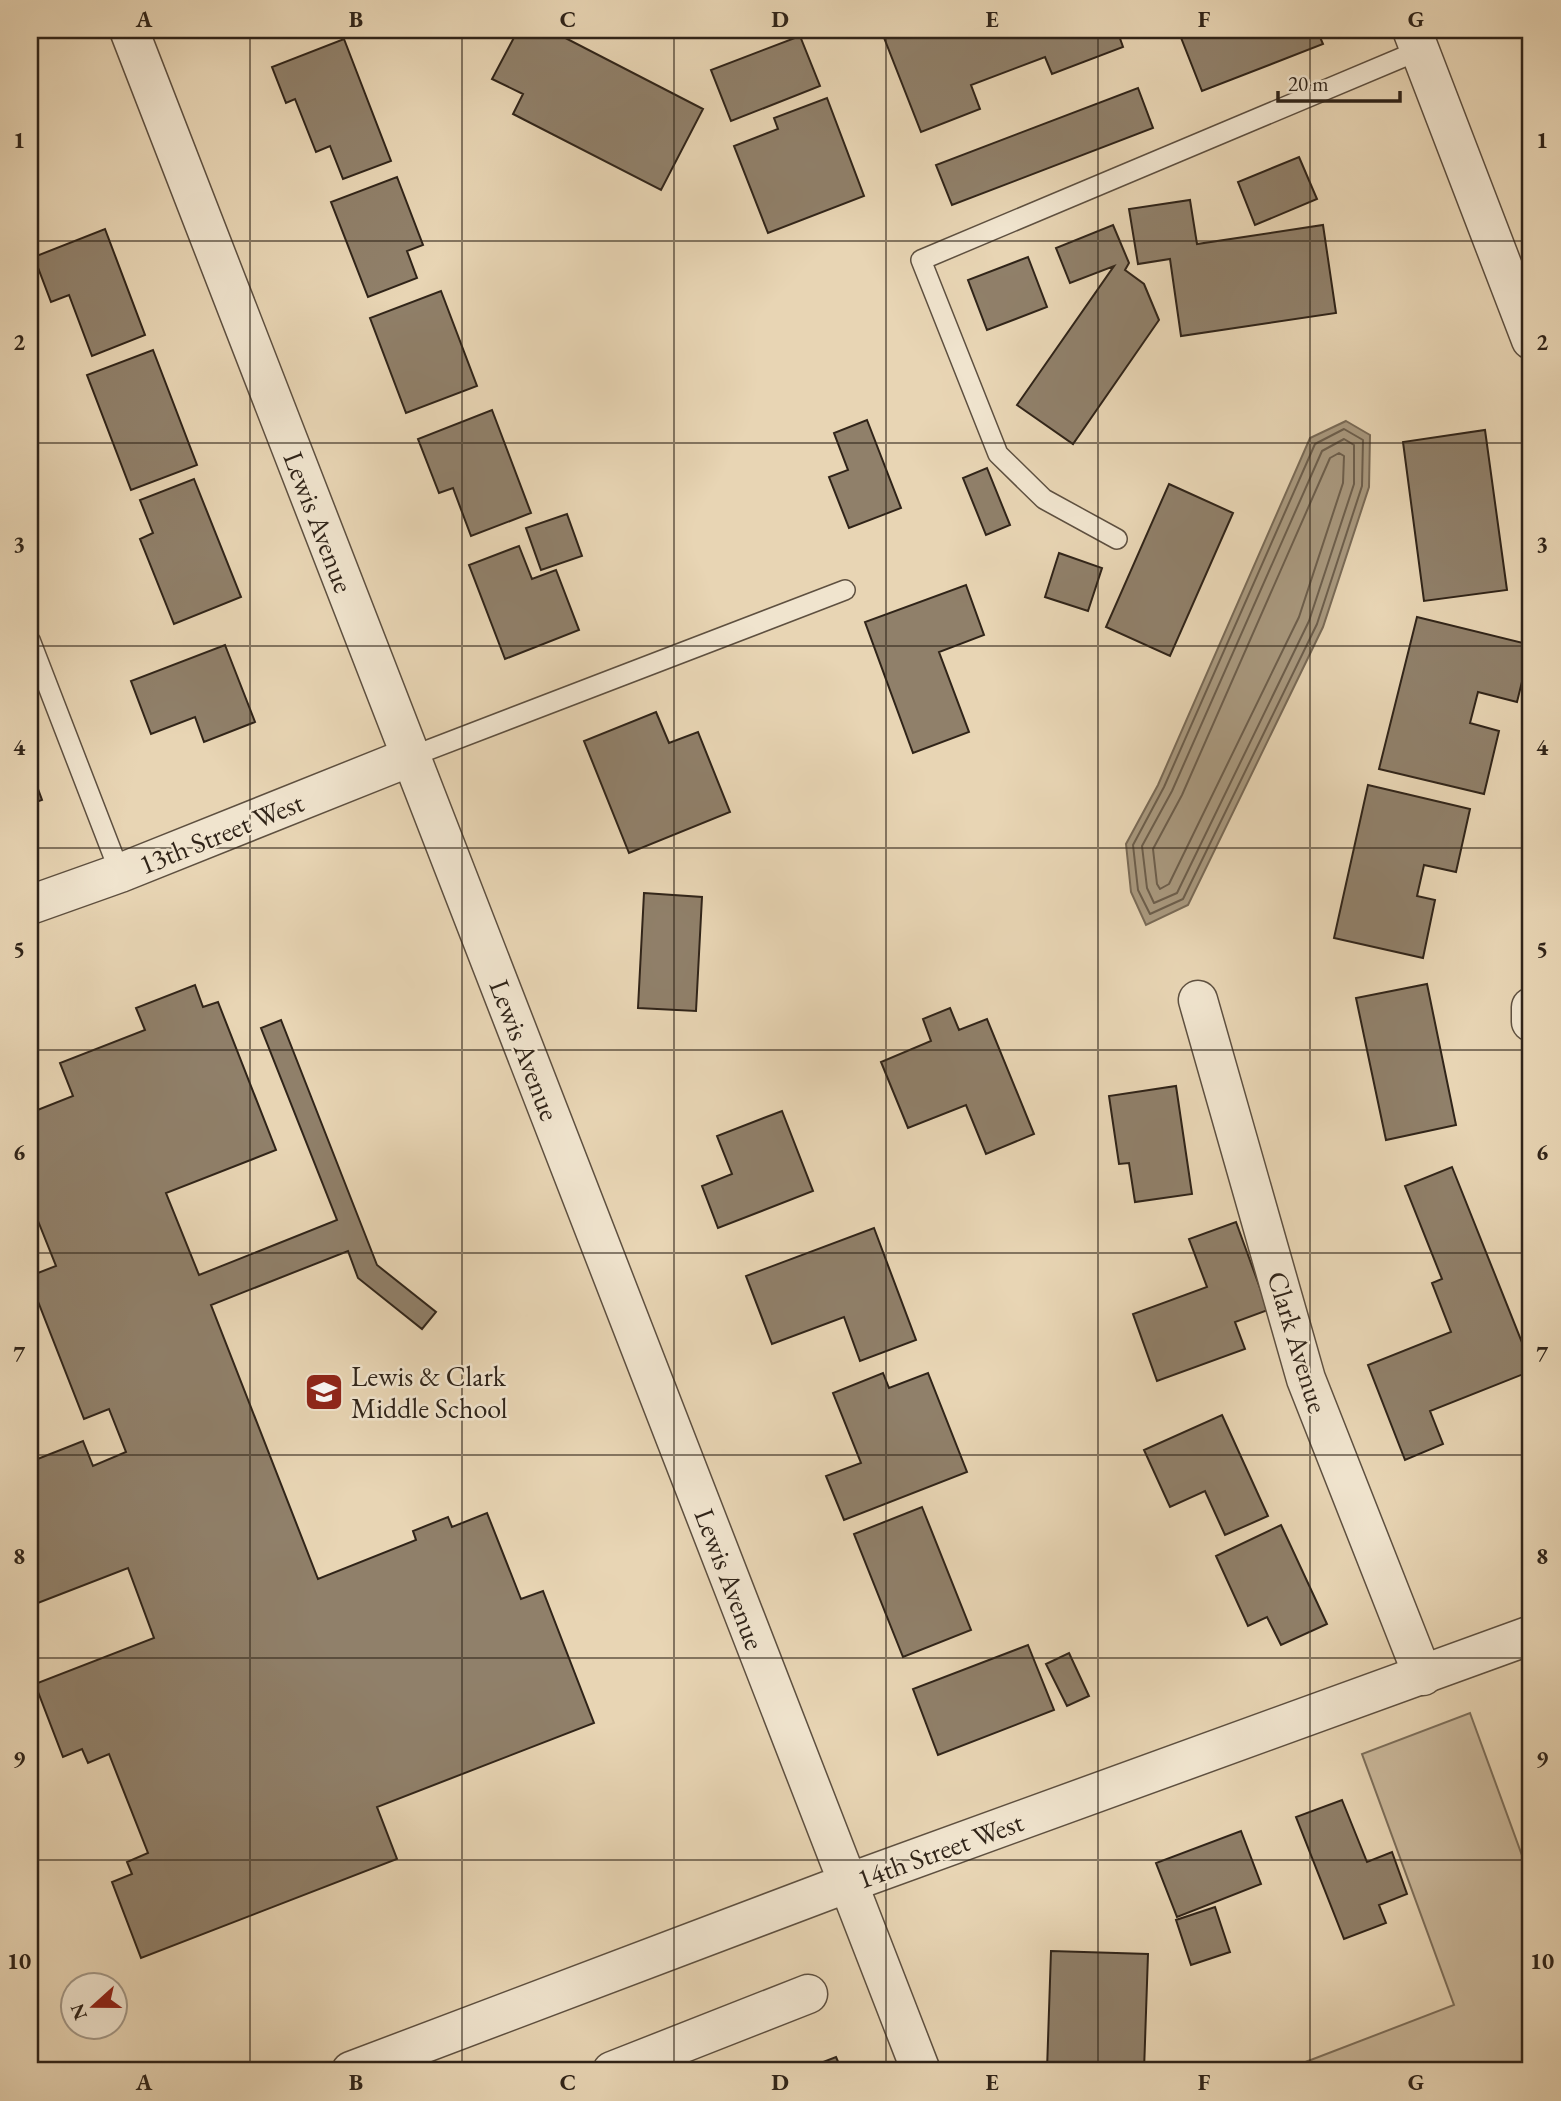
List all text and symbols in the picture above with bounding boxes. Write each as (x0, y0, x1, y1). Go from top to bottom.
text: A (135, 4, 153, 34)
text: B (349, 4, 363, 34)
text: C (560, 4, 576, 34)
text: D (771, 4, 789, 34)
text: E (985, 4, 999, 34)
text: F (1198, 4, 1211, 34)
text: G (1408, 4, 1424, 34)
scale bar (1278, 60, 1400, 104)
text: 20 m (1288, 70, 1329, 97)
text: 1 (13, 125, 25, 155)
text: 1 (1536, 125, 1548, 155)
text: 2 (13, 327, 25, 357)
text: 2 (1536, 327, 1548, 357)
street label: Lewis Avenue (276, 446, 362, 598)
text: 3 (13, 529, 25, 559)
text: 3 (1536, 529, 1548, 559)
text: 4 (13, 732, 26, 762)
text: 4 (1536, 732, 1549, 762)
street label: 13th Street West (133, 784, 309, 882)
text: 5 (13, 934, 25, 964)
text: 5 (1536, 934, 1548, 964)
street label: Lewis Avenue (482, 974, 568, 1126)
text: 6 (13, 1137, 25, 1167)
text: 6 (1536, 1137, 1548, 1167)
street label: Clark Avenue (1259, 1267, 1337, 1417)
text: 7 (13, 1339, 26, 1369)
text: 7 (1536, 1339, 1549, 1369)
place label: Lewis & Clark Middle School (351, 1358, 508, 1426)
school or university icon: Lewis & Clark Middle School (303, 1371, 345, 1413)
street label: Lewis Avenue (687, 1503, 773, 1655)
text: 8 (13, 1541, 25, 1571)
text: 8 (1536, 1541, 1548, 1571)
text: 9 (13, 1744, 25, 1774)
text: 9 (1536, 1744, 1548, 1774)
street label: 14th Street West (852, 1803, 1028, 1897)
text: 10 (7, 1946, 31, 1976)
text: 10 (1530, 1946, 1554, 1976)
north arrow (60, 1972, 130, 2042)
text: N (64, 2000, 93, 2024)
text: A (135, 2067, 153, 2097)
text: B (349, 2067, 363, 2097)
text: C (560, 2067, 576, 2097)
text: D (771, 2067, 789, 2097)
text: E (985, 2067, 999, 2097)
text: F (1198, 2067, 1211, 2097)
text: G (1408, 2067, 1424, 2097)

